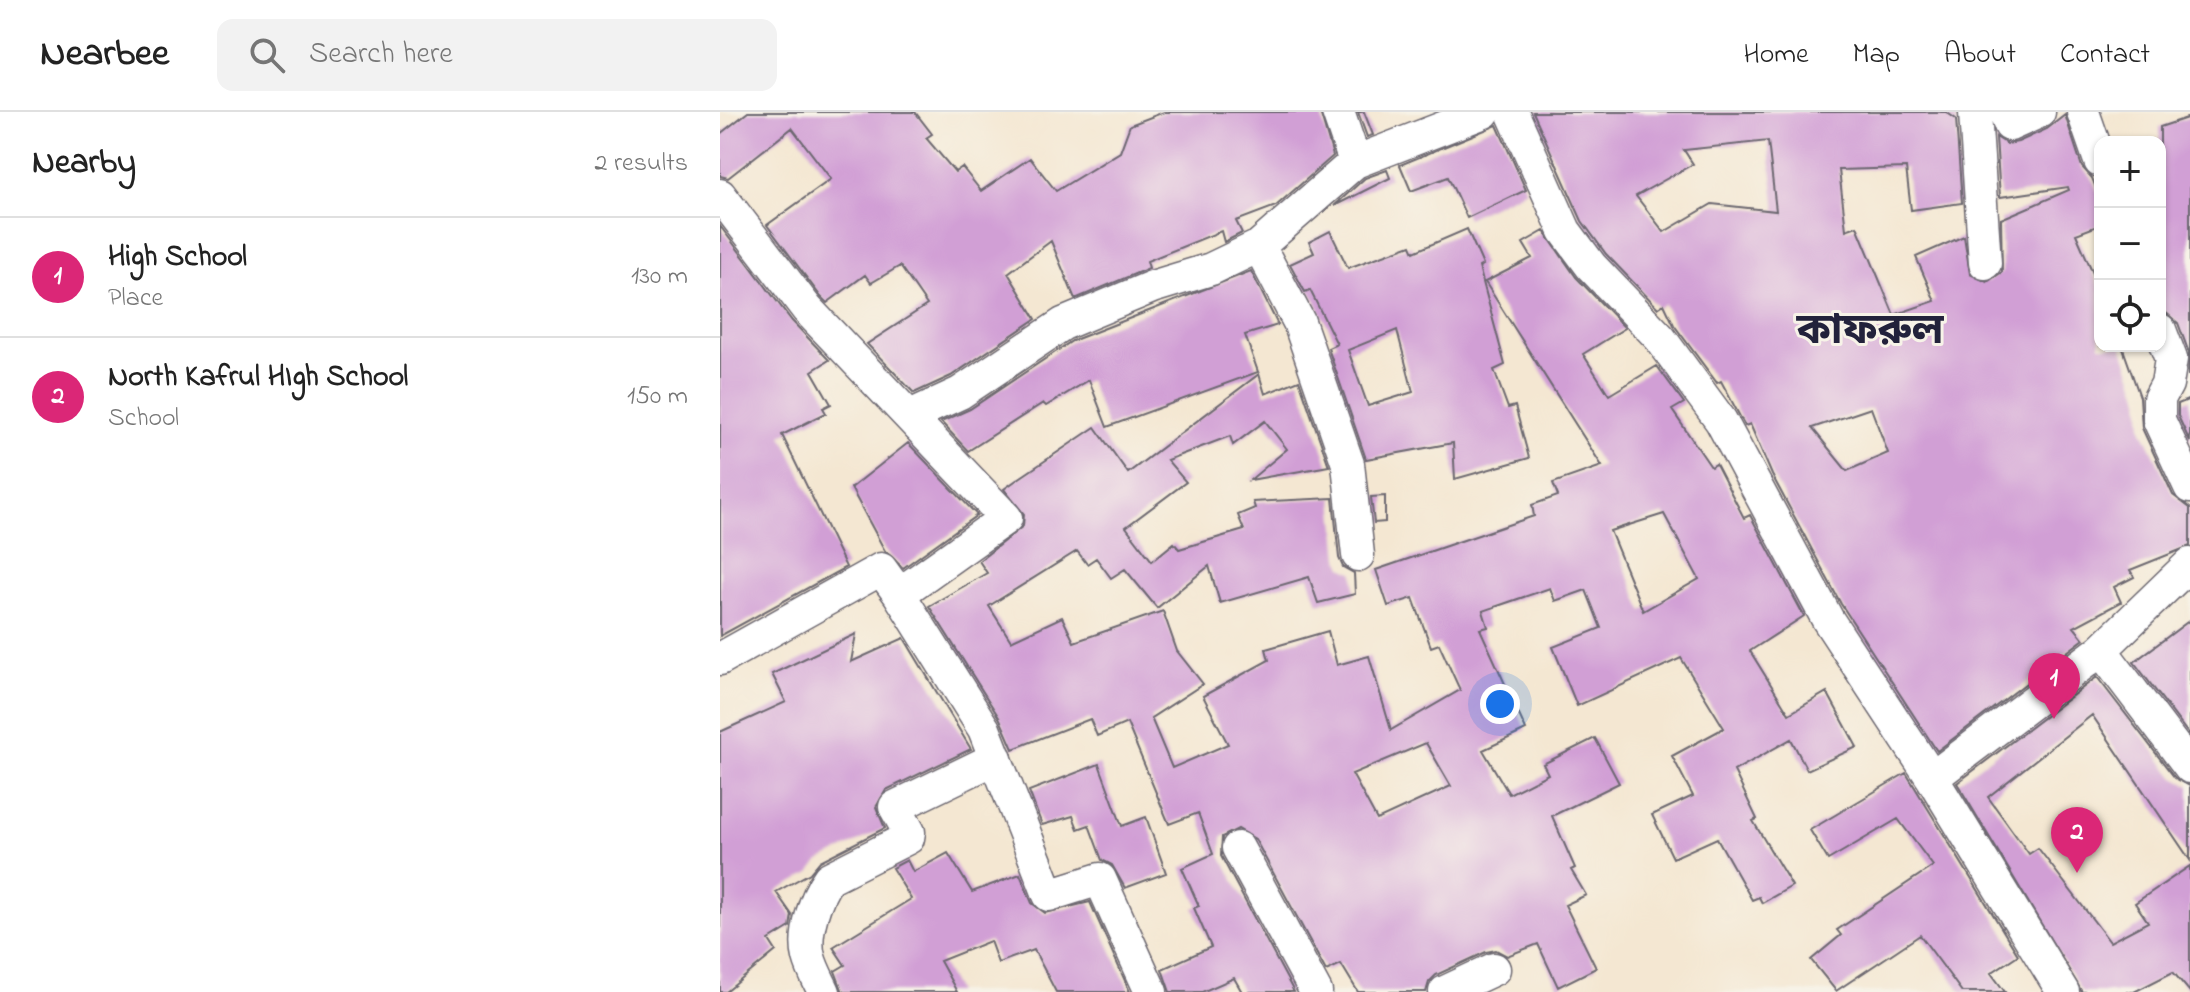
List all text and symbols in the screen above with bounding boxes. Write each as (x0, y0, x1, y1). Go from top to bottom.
search box (217, 19, 777, 91)
text: Nearbee (40, 27, 169, 83)
icon: search (245, 33, 289, 77)
text: Search here (309, 33, 453, 77)
text: Home (1743, 35, 1809, 76)
text: Map (1853, 35, 1900, 76)
text: About (1944, 35, 2016, 76)
text: Contact (2060, 35, 2150, 76)
map controls (2094, 136, 2166, 352)
button: + (2094, 136, 2166, 208)
text: Nearby (32, 139, 136, 189)
text: 2 results (595, 145, 688, 183)
button: − (2094, 208, 2166, 280)
text: High School (108, 236, 247, 280)
text: 1 (54, 258, 62, 296)
text: 130 m (631, 258, 688, 296)
text: Place (108, 280, 163, 318)
button: locate (2094, 280, 2166, 352)
district label: কাফরুল (1796, 302, 1945, 363)
text: North Kafrul HIgh School (108, 356, 408, 400)
text: 2 (52, 378, 64, 416)
text: 150 m (627, 378, 688, 416)
text: School (108, 400, 179, 438)
pin: 1 (2028, 653, 2080, 719)
your location (1480, 684, 1520, 724)
pin: 2 (2051, 807, 2103, 873)

